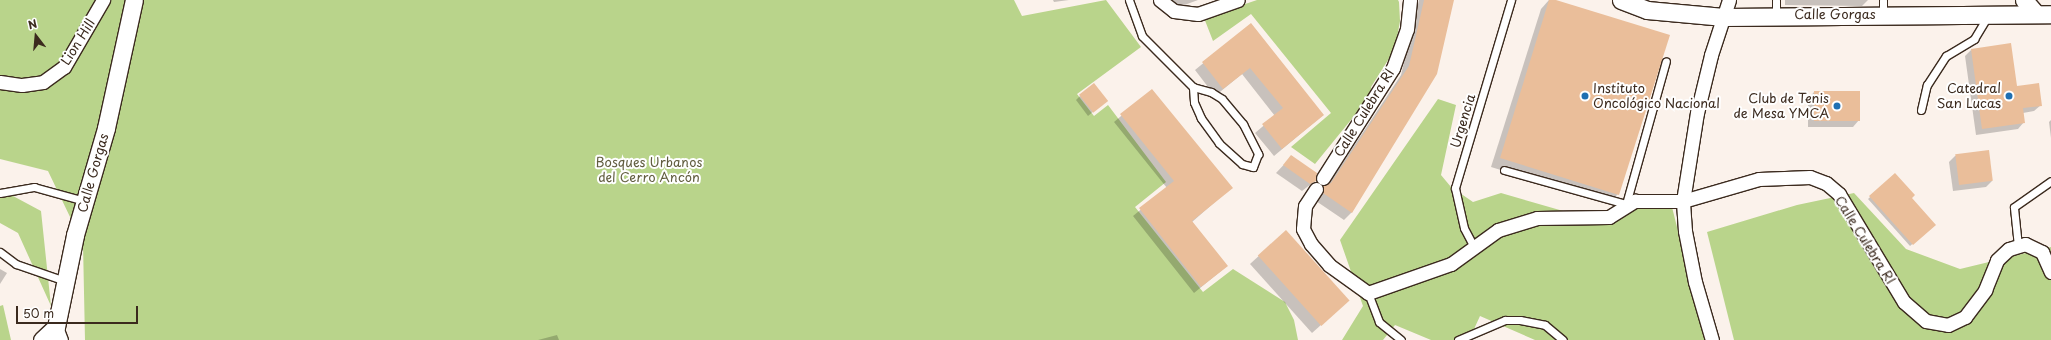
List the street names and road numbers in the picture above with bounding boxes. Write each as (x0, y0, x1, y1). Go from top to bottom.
street label: Calle Gorgas (1794, 6, 1876, 22)
street label: Lion Hill (58, 16, 98, 68)
street label: Calle Culebra Rl (1330, 65, 1398, 161)
street label: Urgencia (1447, 92, 1479, 150)
street label: Calle Gorgas (74, 132, 112, 214)
street label: Calle Culebra Rl (1831, 192, 1899, 288)

